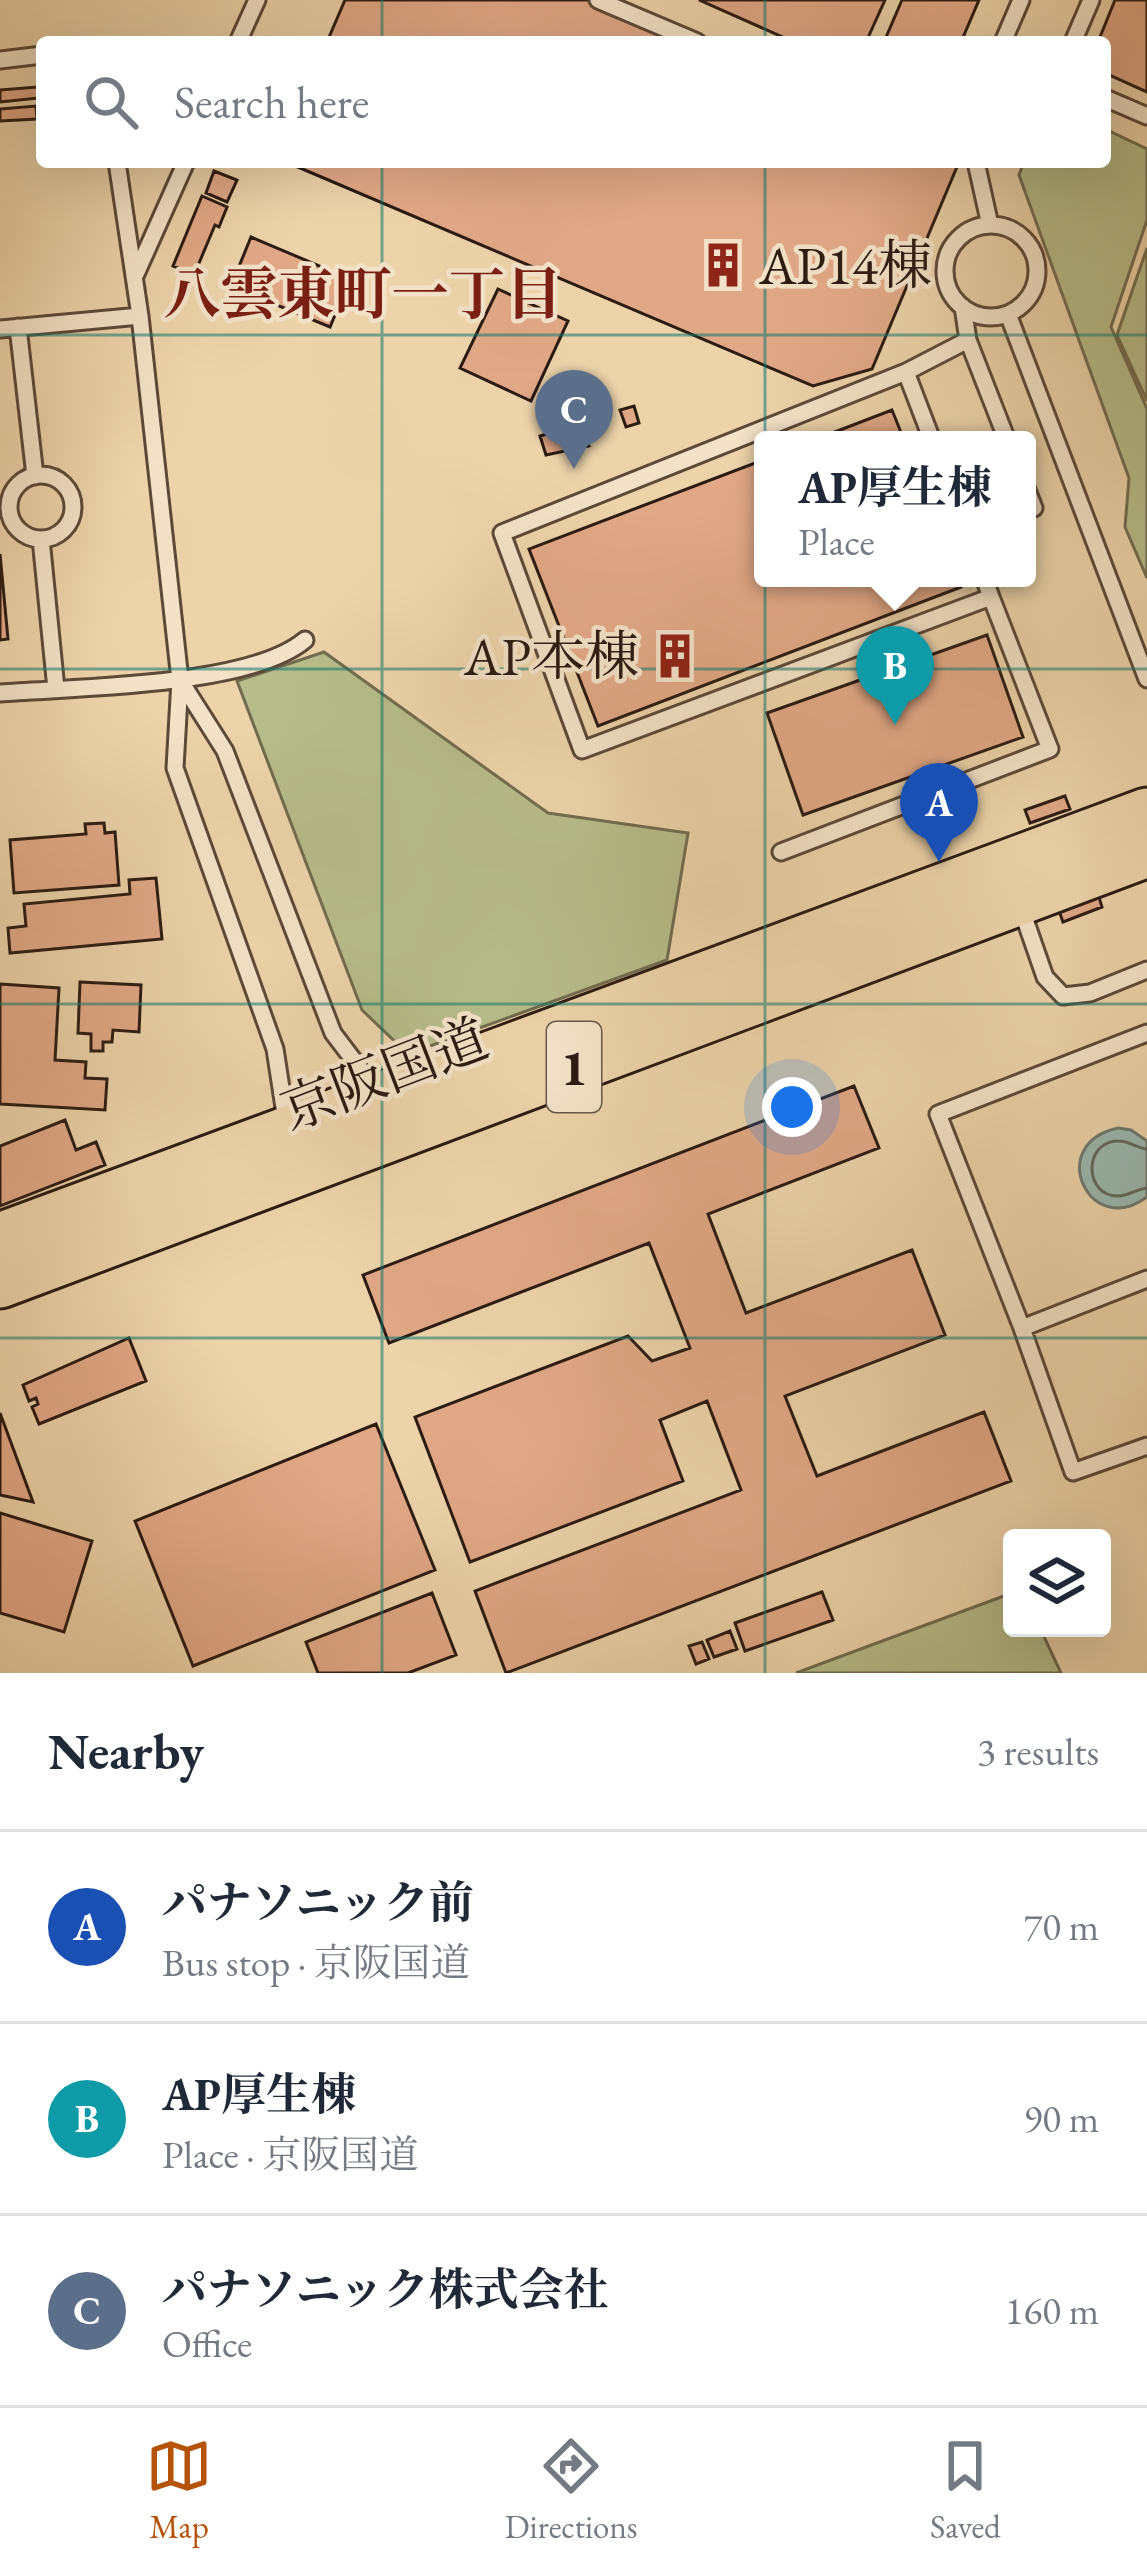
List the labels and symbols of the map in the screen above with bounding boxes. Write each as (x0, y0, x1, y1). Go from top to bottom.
place label: AP14棟 (758, 230, 932, 300)
building icon: AP14棟 (698, 240, 748, 290)
district label: 八雲東町一丁目 (164, 257, 563, 331)
pin: C (535, 370, 613, 469)
place label: AP本棟 (463, 621, 639, 691)
pin: B (856, 626, 934, 725)
building icon: AP本棟 (650, 631, 700, 681)
pin: A (900, 763, 978, 862)
street label: 京阪国道 (271, 1003, 497, 1145)
road number: 1 (547, 1022, 601, 1112)
your location (762, 1077, 822, 1137)

